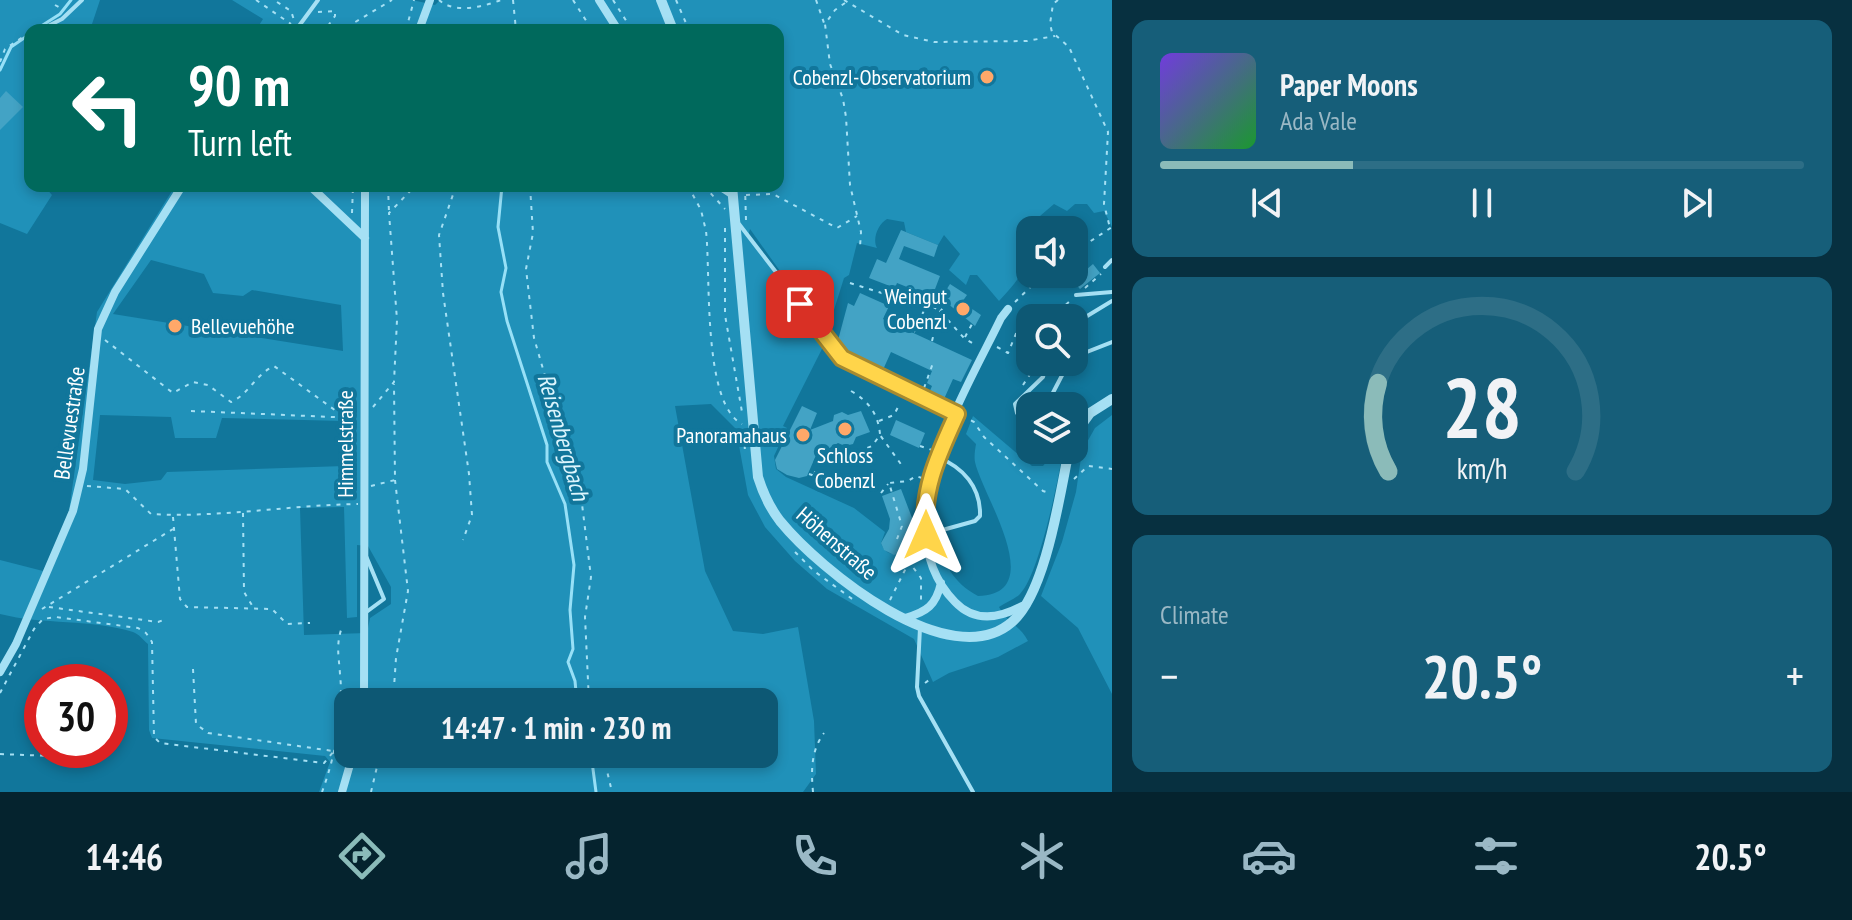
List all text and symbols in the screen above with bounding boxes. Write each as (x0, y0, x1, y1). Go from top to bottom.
text: 90 m (188, 49, 290, 121)
icon: left (56, 56, 160, 160)
place label: Cobenzl-Observatorium (793, 63, 971, 91)
text: Paper Moons (1280, 65, 1418, 104)
marker: Cobenzl-Observatorium (978, 68, 996, 86)
text: Ada Vale (1280, 104, 1357, 137)
text: Turn left (188, 119, 292, 166)
icon: previous (1245, 181, 1289, 225)
icon: pause (1460, 181, 1504, 225)
icon: next (1675, 181, 1719, 225)
map controls (1016, 216, 1088, 464)
button: sound (1016, 216, 1088, 288)
pin (766, 270, 834, 338)
icon: arrive (778, 282, 822, 326)
place label: Weingut Cobenzl (884, 282, 948, 335)
marker: Weingut Cobenzl (954, 300, 972, 318)
button: search (1016, 304, 1088, 376)
place label: Bellevuehöhe (191, 312, 295, 340)
marker: Bellevuehöhe (166, 317, 184, 335)
text: 28 (1442, 353, 1522, 461)
street label: Bellevuestraße (47, 365, 91, 481)
water label: Reisenbergbach (531, 370, 597, 505)
street label: Himmelstraße (331, 390, 359, 498)
button: layers (1016, 392, 1088, 464)
marker: Schloss Cobenzl (836, 420, 854, 438)
place label: Panoramahaus (676, 421, 787, 449)
marker: Panoramahaus (794, 426, 812, 444)
place label: Schloss Cobenzl (815, 441, 876, 494)
text: km/h (1457, 450, 1507, 487)
position arrow (884, 493, 968, 577)
street label: Höhenstraße (791, 500, 883, 586)
text: Climate (1160, 598, 1229, 631)
text: 20.5° (1422, 637, 1542, 715)
text: − (1160, 647, 1178, 704)
text: + (1786, 647, 1804, 704)
speed limit sign: 30 (24, 664, 128, 768)
text: 14:47 · 1 min · 230 m (441, 708, 671, 747)
icon: directions (334, 828, 390, 884)
icon: music (561, 828, 617, 884)
icon: phone (787, 828, 843, 884)
icon: climate (1014, 828, 1070, 884)
icon: car (1241, 828, 1297, 884)
icon: filters (1468, 828, 1524, 884)
text: 14:46 (85, 833, 163, 880)
text: 20.5° (1694, 833, 1767, 880)

